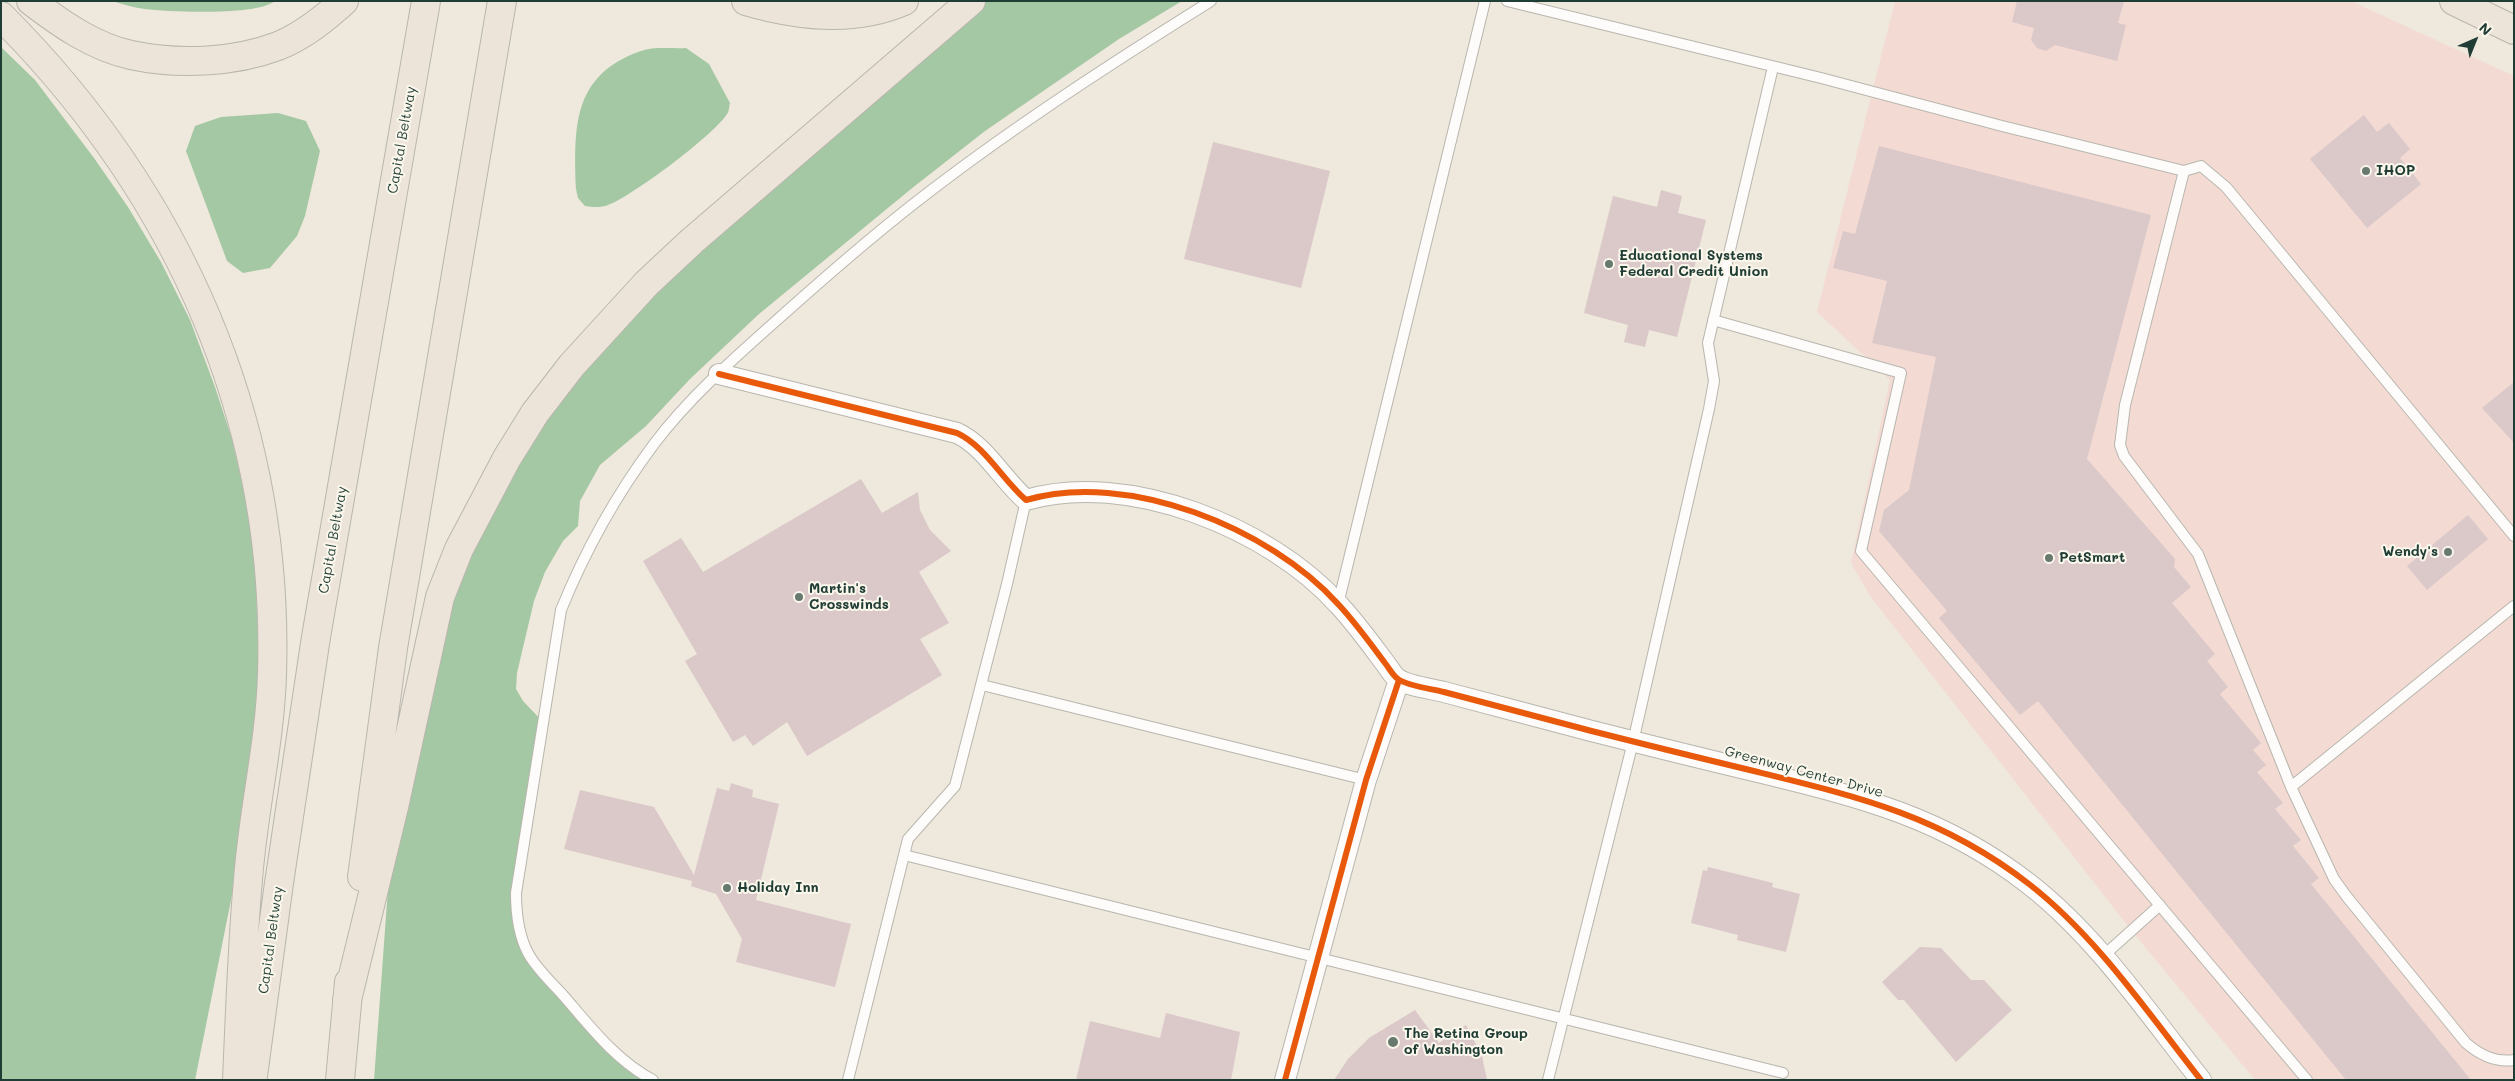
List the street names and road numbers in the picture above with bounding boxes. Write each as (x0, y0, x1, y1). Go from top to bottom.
street label: Capital Beltway (384, 85, 420, 195)
street label: Capital Beltway (315, 485, 351, 595)
street label: Greenway Center Drive (1723, 743, 1885, 801)
street label: Capital Beltway (255, 885, 287, 995)

